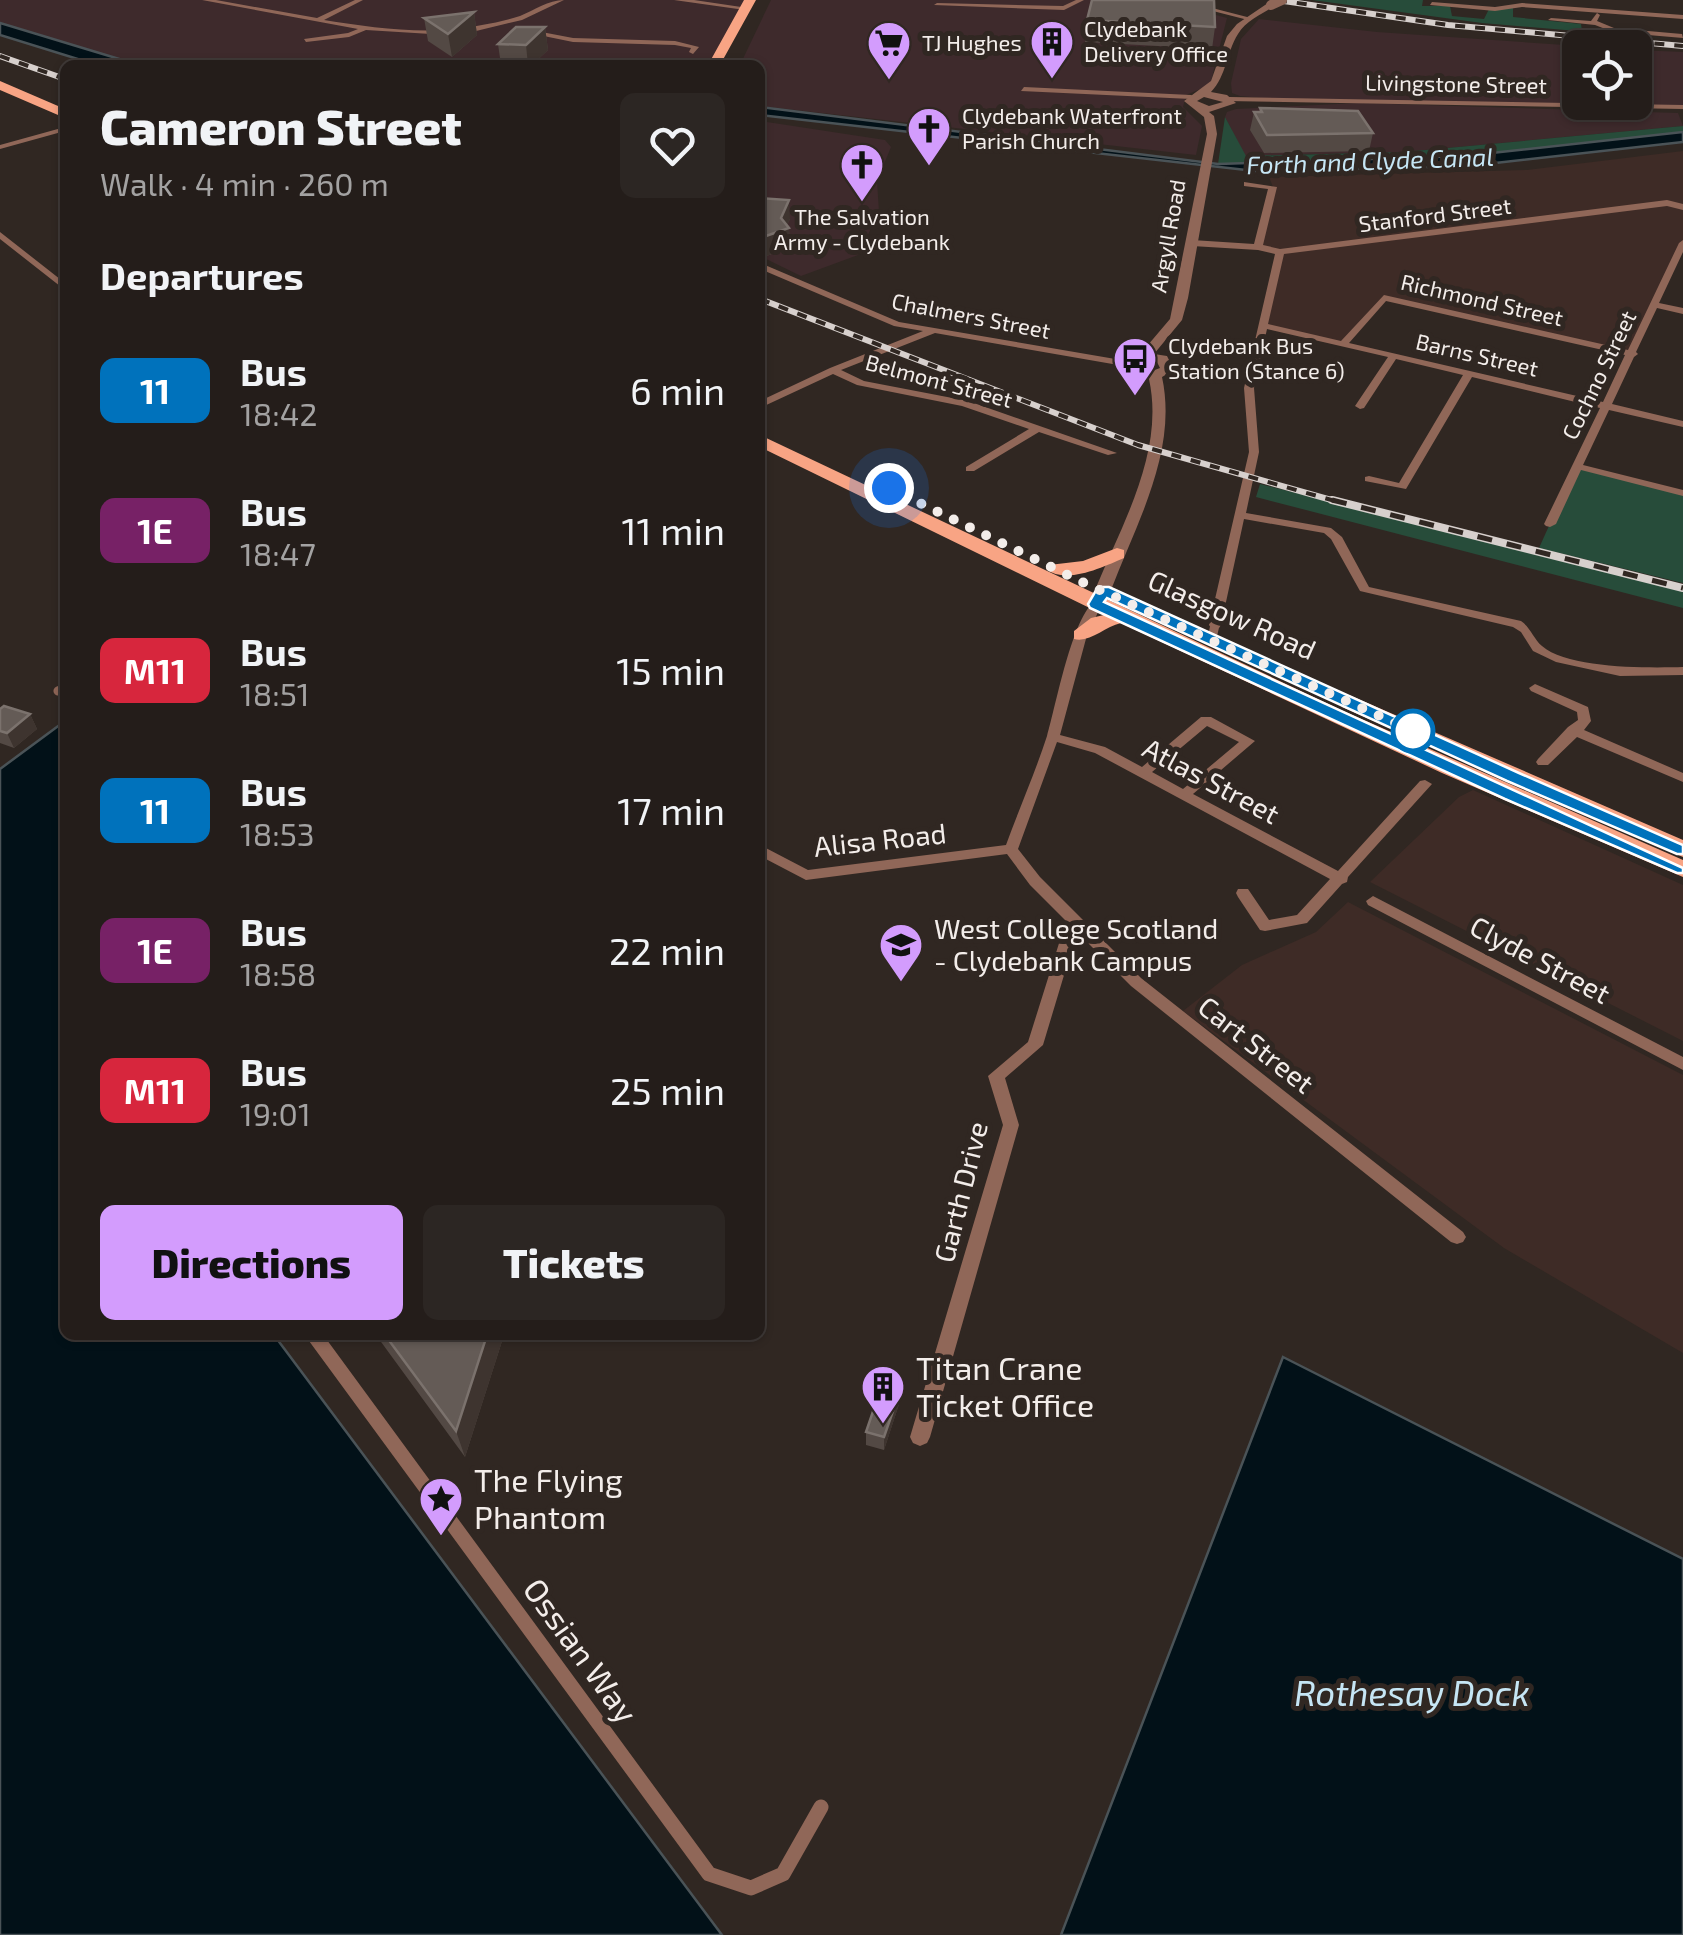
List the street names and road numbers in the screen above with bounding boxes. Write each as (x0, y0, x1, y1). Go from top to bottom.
street label: Livingstone Street (1365, 68, 1547, 98)
street label: Argyll Road (1144, 177, 1190, 294)
street label: Stanford Street (1357, 192, 1513, 236)
street label: Richmond Street (1399, 268, 1566, 330)
street label: Chalmers Street (890, 287, 1053, 343)
street label: Cochno Street (1556, 306, 1640, 443)
street label: Barns Street (1414, 327, 1541, 381)
street label: Belmont Street (863, 348, 1016, 412)
street label: Glasgow Road (1143, 562, 1322, 666)
street label: Atlas Street (1137, 730, 1286, 830)
street label: Alisa Road (812, 815, 948, 863)
street label: Clyde Street (1465, 908, 1616, 1010)
street label: Cart Street (1192, 989, 1321, 1100)
street label: Garth Drive (926, 1118, 994, 1266)
street label: Ossian Way (517, 1570, 647, 1729)

